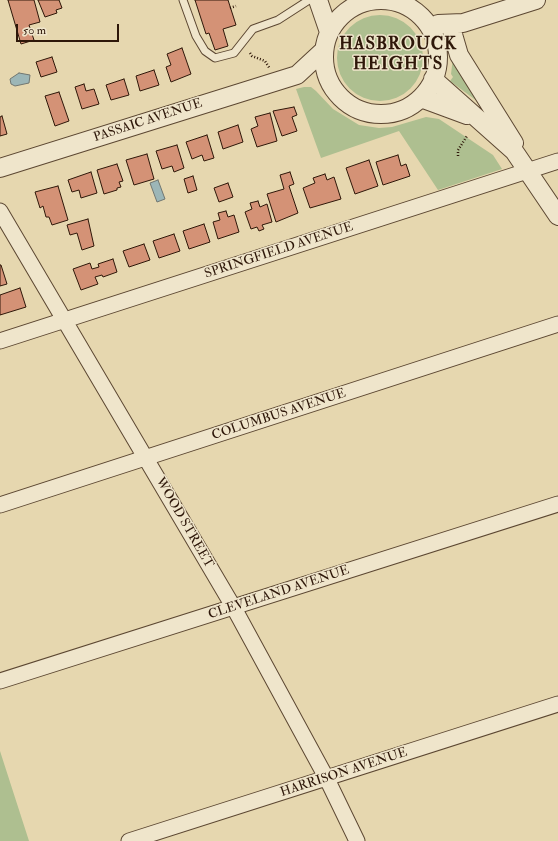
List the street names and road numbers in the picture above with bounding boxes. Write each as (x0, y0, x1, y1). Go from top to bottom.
street label: PASSAIC AVENUE (92, 96, 204, 146)
street label: SPRINGFIELD AVENUE (203, 220, 355, 282)
street label: COLUMBUS AVENUE (210, 386, 348, 444)
street label: WOOD STREET (152, 475, 216, 571)
street label: CLEVELAND AVENUE (206, 563, 352, 623)
street label: HARRISON AVENUE (279, 745, 409, 801)

